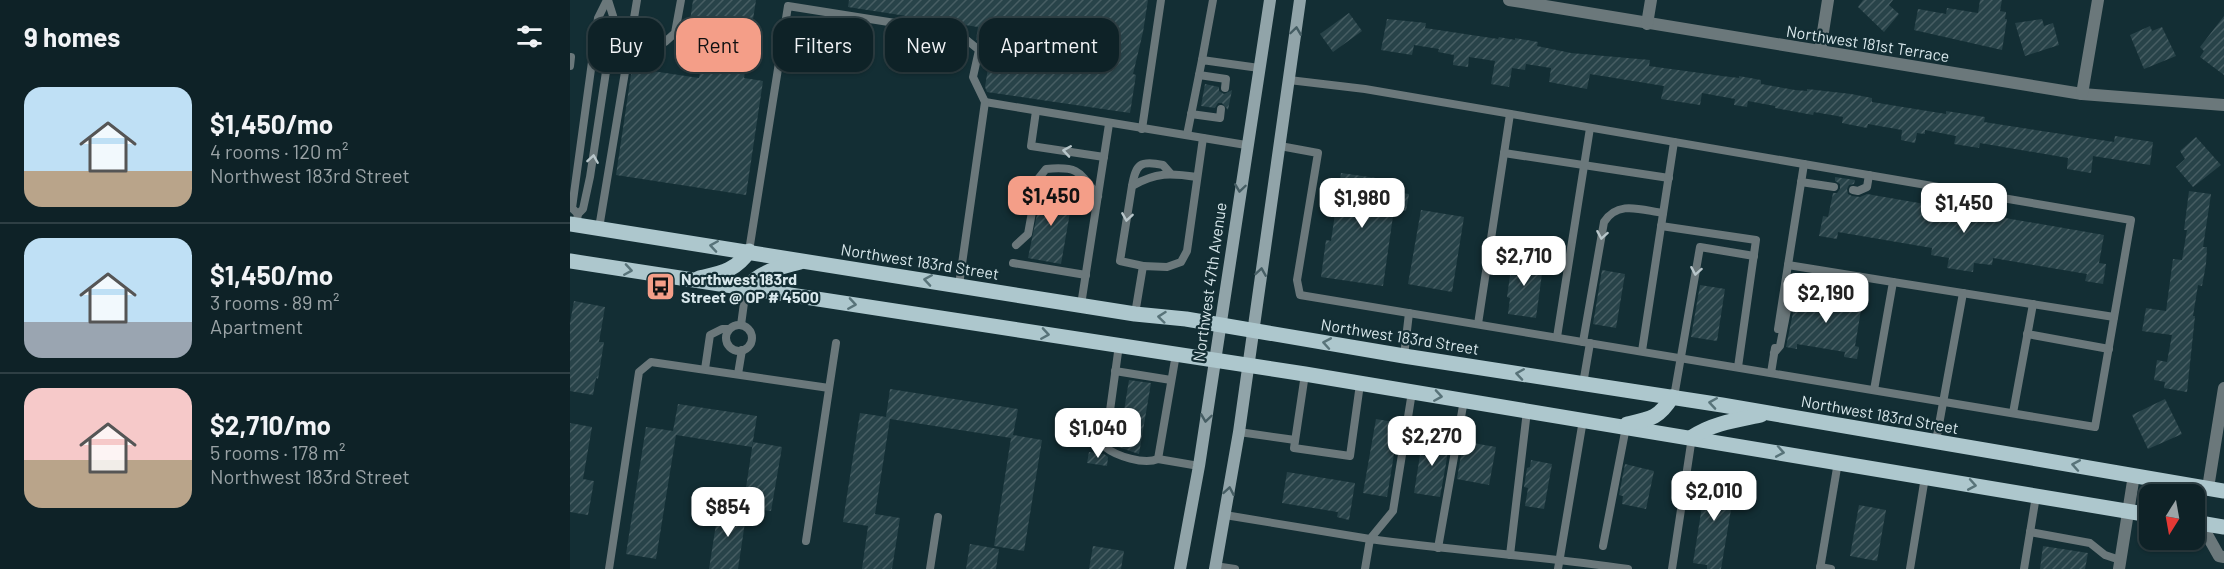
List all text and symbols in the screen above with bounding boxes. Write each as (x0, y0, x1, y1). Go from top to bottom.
chip: Buy (588, 18, 664, 72)
chip: Rent (676, 18, 761, 72)
chip: Filters (773, 18, 873, 72)
chip: New (885, 18, 967, 72)
chip: Apartment (979, 18, 1119, 72)
icon: filters (513, 20, 546, 53)
text: 9 homes (24, 21, 120, 52)
street label: Northwest 181st Terrace (1785, 21, 1951, 65)
one-way arrow (1289, 27, 1302, 36)
text: $1,450/mo (210, 108, 333, 139)
icon: home (72, 111, 144, 183)
text: 4 rooms · 120 m² (210, 139, 348, 163)
one-way arrow (1063, 146, 1072, 158)
one-way arrow (586, 154, 598, 164)
text: Northwest 183rd Street (210, 163, 410, 187)
pin: $1,450 (1002, 176, 1100, 227)
pin: $1,980 (1313, 178, 1411, 229)
text: $1,450 (1022, 183, 1080, 207)
one-way arrow (1235, 183, 1247, 192)
pin: $1,450 (1915, 183, 2013, 234)
text: $1,980 (1334, 185, 1390, 209)
text: $1,450 (1935, 190, 1993, 214)
street label: Northwest 47th Avenue (1188, 201, 1230, 363)
one-way arrow (1121, 213, 1133, 222)
one-way arrow (1596, 230, 1608, 240)
pin: $2,710 (1475, 236, 1573, 287)
street label: Northwest 183rd Street (840, 239, 1000, 283)
one-way arrow (710, 240, 719, 252)
text: $2,710 (1496, 243, 1552, 267)
text: $1,450/mo (210, 259, 333, 290)
icon: home (72, 262, 144, 334)
one-way arrow (623, 263, 632, 275)
one-way arrow (1690, 266, 1702, 276)
one-way arrow (1255, 268, 1267, 277)
place label: Northwest 183rd Street @ OP # 4500 (681, 269, 819, 306)
bus stop icon: Northwest 183rd Street @ OP # 4500 (644, 271, 676, 303)
pin: $2,190 (1777, 273, 1875, 324)
one-way arrow (923, 275, 932, 287)
text: $2,190 (1797, 280, 1855, 304)
text: 3 rooms · 89 m² (210, 290, 340, 314)
one-way arrow (847, 298, 857, 310)
one-way arrow (1157, 311, 1166, 324)
text: Apartment (210, 314, 303, 338)
street label: Northwest 183rd Street (1320, 314, 1480, 358)
one-way arrow (1040, 327, 1049, 339)
one-way arrow (1323, 337, 1333, 350)
one-way arrow (1515, 368, 1524, 380)
one-way arrow (1433, 389, 1443, 402)
street label: Northwest 183rd Street (1800, 391, 1960, 437)
one-way arrow (1708, 398, 1717, 410)
pin: $1,040 (1049, 408, 1147, 459)
text: $2,710/mo (210, 409, 331, 440)
icon: home (72, 412, 144, 484)
one-way arrow (1201, 413, 1213, 423)
text: $1,040 (1069, 415, 1127, 439)
pin: $2,270 (1383, 416, 1481, 467)
text: $2,270 (1402, 423, 1462, 447)
text: 5 rooms · 178 m² (210, 440, 346, 464)
one-way arrow (1775, 446, 1785, 458)
one-way arrow (2072, 460, 2081, 472)
text: Northwest 183rd Street (210, 464, 410, 488)
pin: $2,010 (1665, 471, 1763, 522)
text: $2,010 (1685, 478, 1743, 502)
one-way arrow (1967, 478, 1977, 491)
north arrow (2139, 484, 2205, 550)
map controls (2139, 484, 2205, 550)
one-way arrow (1223, 486, 1235, 496)
pin: $854 (692, 487, 764, 538)
text: $854 (705, 494, 751, 518)

